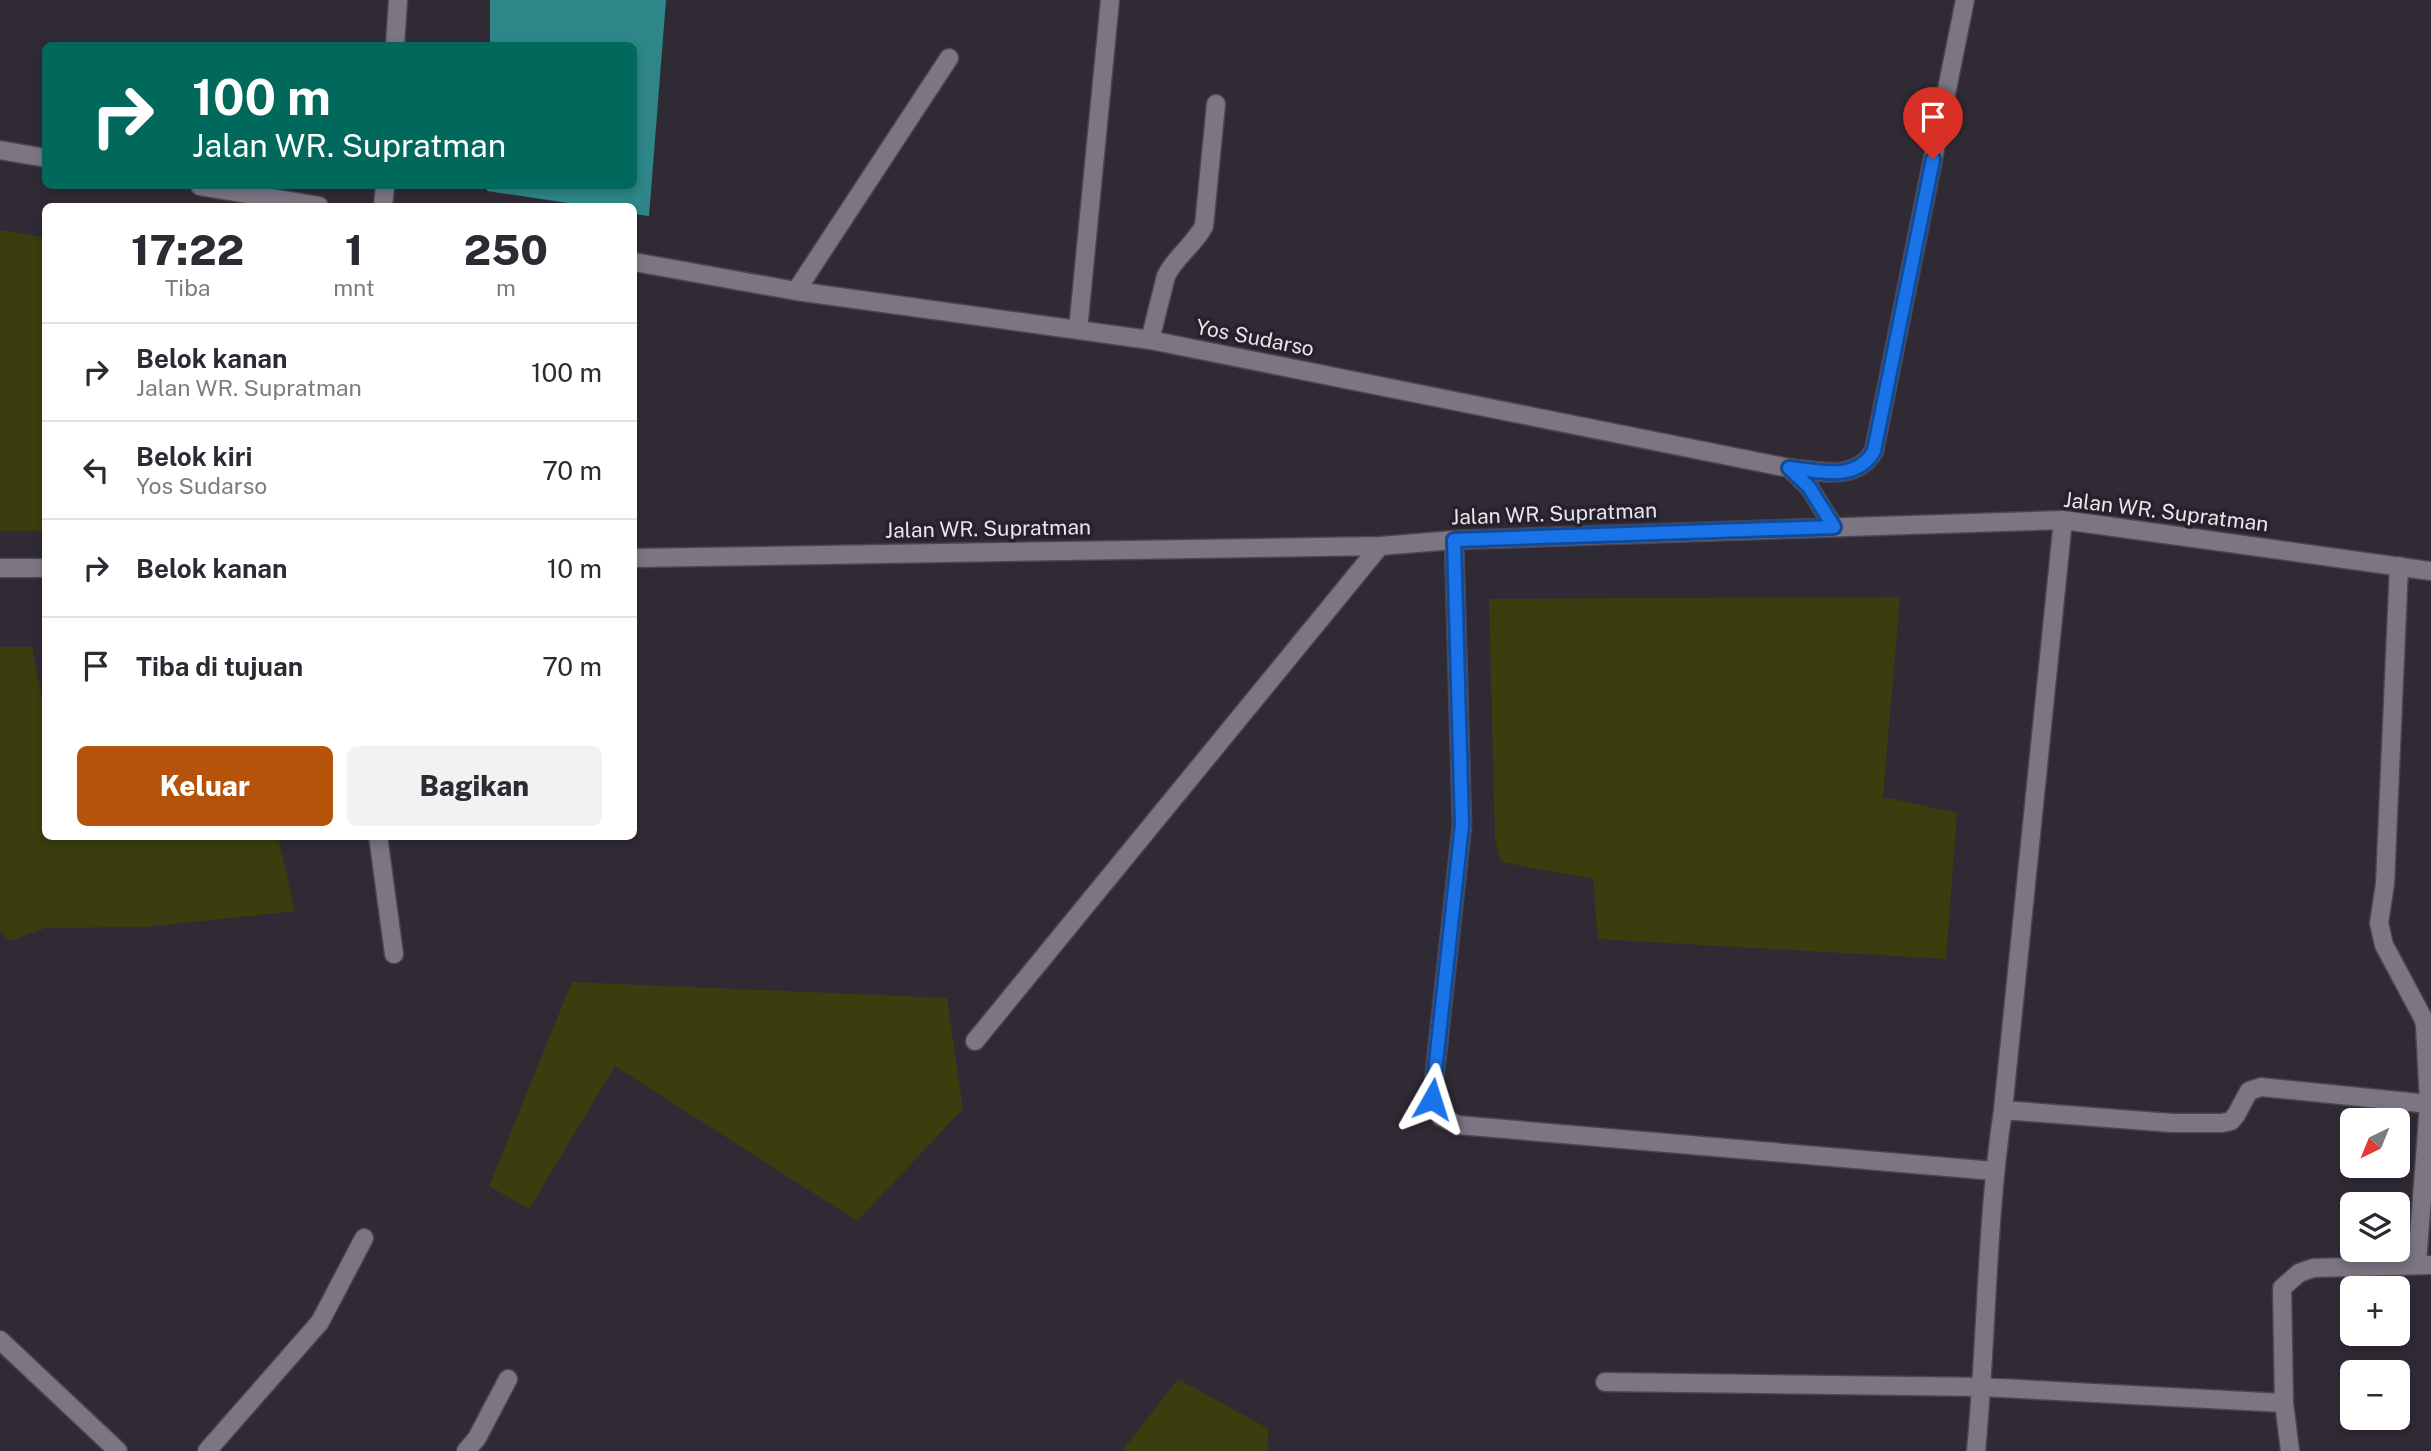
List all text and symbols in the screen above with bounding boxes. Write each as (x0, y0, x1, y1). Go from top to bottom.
text: 100 m (192, 68, 331, 126)
icon: right (77, 70, 168, 161)
pin (1903, 87, 1963, 159)
icon: arrive (1914, 98, 1952, 136)
text: Jalan WR. Supratman (192, 127, 506, 164)
text: 17:22 (131, 225, 244, 274)
text: 1 (345, 225, 363, 274)
text: 250 (464, 225, 548, 274)
text: Tiba (165, 274, 210, 301)
text: mnt (333, 274, 375, 301)
text: m (496, 274, 516, 301)
street label: Yos Sudarso (1194, 314, 1316, 361)
text: Belok kanan (136, 343, 287, 374)
icon: right (77, 353, 115, 391)
text: 100 m (531, 357, 602, 388)
text: Jalan WR. Supratman (136, 374, 362, 401)
text: Belok kiri (136, 441, 252, 472)
icon: left (77, 451, 115, 489)
text: 70 m (542, 455, 602, 486)
text: Yos Sudarso (136, 472, 267, 499)
street label: Jalan WR. Supratman (2062, 487, 2270, 536)
street label: Jalan WR. Supratman (1451, 497, 1657, 530)
street label: Jalan WR. Supratman (885, 514, 1091, 543)
icon: right (77, 549, 115, 587)
text: Belok kanan (136, 553, 287, 584)
text: 10 m (547, 553, 602, 584)
icon: arrive (77, 647, 115, 685)
text: Tiba di tujuan (136, 651, 303, 682)
text: 70 m (542, 651, 602, 682)
button: Keluar (77, 746, 333, 826)
button: Bagikan (347, 746, 602, 826)
position arrow (1395, 1062, 1469, 1136)
north arrow (2340, 1108, 2410, 1178)
map controls (2340, 1108, 2410, 1430)
button: layers (2340, 1192, 2410, 1262)
button: + (2340, 1276, 2410, 1346)
button: − (2340, 1360, 2410, 1430)

